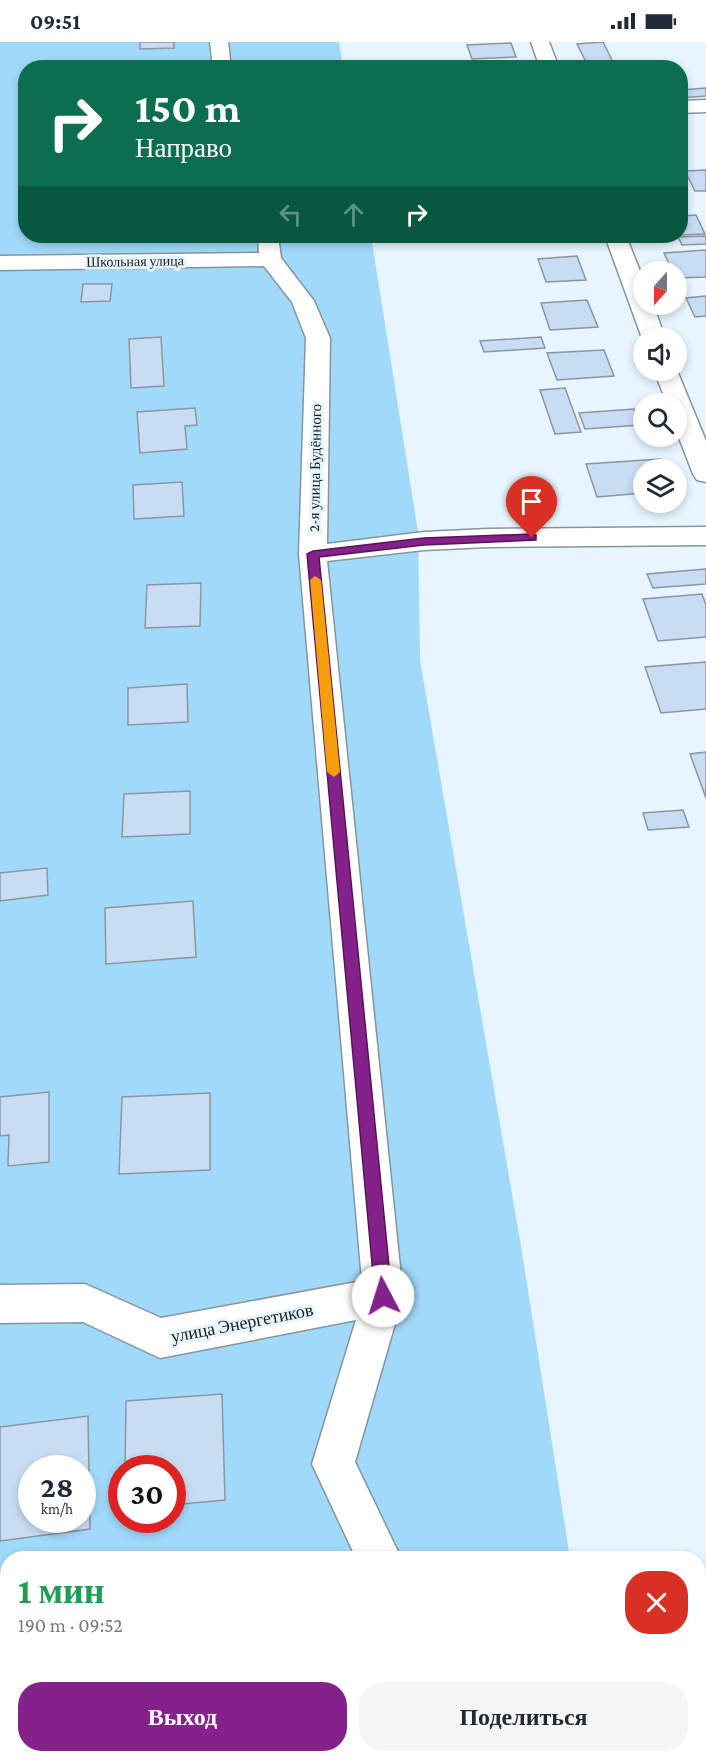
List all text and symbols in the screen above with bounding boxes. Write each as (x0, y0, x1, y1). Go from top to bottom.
text: 09:51 (30, 9, 80, 34)
icon: right (36, 84, 114, 162)
text: 150 m (135, 84, 240, 131)
text: Направо (135, 133, 232, 163)
icon: left (274, 198, 307, 231)
icon: ahead (337, 198, 370, 231)
icon: right (400, 198, 433, 231)
street label: Школьная улица (86, 252, 185, 270)
north arrow (633, 261, 687, 315)
map controls (633, 261, 687, 513)
button: sound (633, 327, 687, 381)
button: search (633, 393, 687, 447)
street label: 2-я улица Будённого (306, 404, 324, 532)
button: layers (633, 459, 687, 513)
pin (506, 476, 557, 538)
icon: arrive (515, 485, 548, 518)
position arrow (351, 1264, 415, 1328)
street label: улица Энергетиков (169, 1299, 315, 1347)
speed limit sign: 30 (108, 1455, 186, 1533)
text: 28 (41, 1470, 73, 1503)
text: km/h (41, 1501, 73, 1517)
text: 1 мин (18, 1571, 104, 1611)
button: close (625, 1571, 688, 1634)
text: 190 m · 09:52 (18, 1614, 123, 1636)
button: Выход (18, 1682, 347, 1751)
button: Поделиться (359, 1682, 688, 1751)

